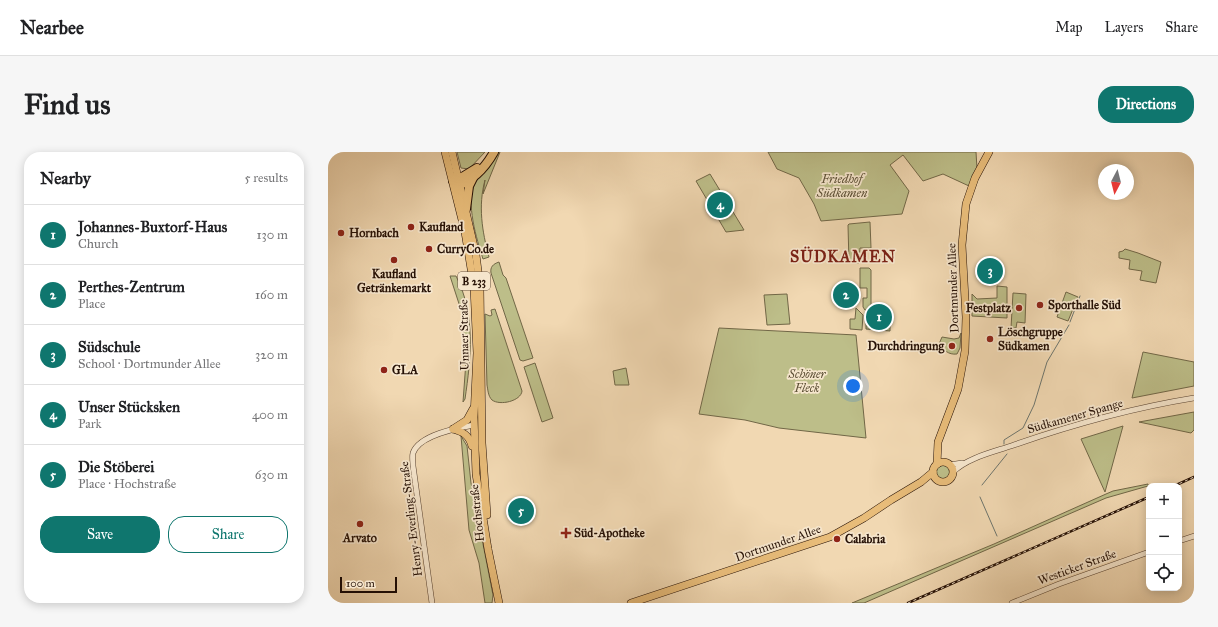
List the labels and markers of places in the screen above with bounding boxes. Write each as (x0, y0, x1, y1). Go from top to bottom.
pin: 4 (707, 190, 733, 220)
place label: Kaufland (419, 220, 464, 234)
marker: Kaufland (406, 222, 416, 232)
place label: Hornbach (349, 226, 399, 240)
marker: Hornbach (336, 228, 346, 238)
place label: CurryCo.de (437, 242, 494, 257)
marker: CurryCo.de (424, 244, 434, 254)
marker: Kaufland Getränkemarkt (389, 255, 399, 265)
pin: 3 (977, 256, 1003, 286)
place label: Kaufland Getränkemarkt (357, 267, 432, 295)
pin: 2 (833, 280, 859, 310)
place label: Sporthalle Süd (1048, 298, 1122, 313)
marker: Sporthalle Süd (1035, 300, 1045, 310)
place label: Festplatz (966, 301, 1011, 316)
pin: 1 (866, 302, 892, 332)
marker: Festplatz (1014, 303, 1024, 313)
place label: Löschgruppe Südkamen (998, 325, 1063, 353)
marker: Löschgruppe Südkamen (985, 334, 995, 344)
place label: Durchdringung (867, 339, 944, 354)
marker: Durchdringung (947, 341, 957, 351)
place label: GLA (392, 363, 419, 377)
marker: GLA (379, 365, 389, 375)
pin: 5 (508, 496, 534, 526)
marker: Arvato (355, 519, 365, 529)
place label: Süd-Apotheke (574, 526, 645, 541)
marker: Süd-Apotheke (561, 528, 571, 538)
place label: Arvato (342, 531, 377, 545)
place label: Calabria (845, 532, 886, 546)
marker: Calabria (832, 534, 842, 544)

